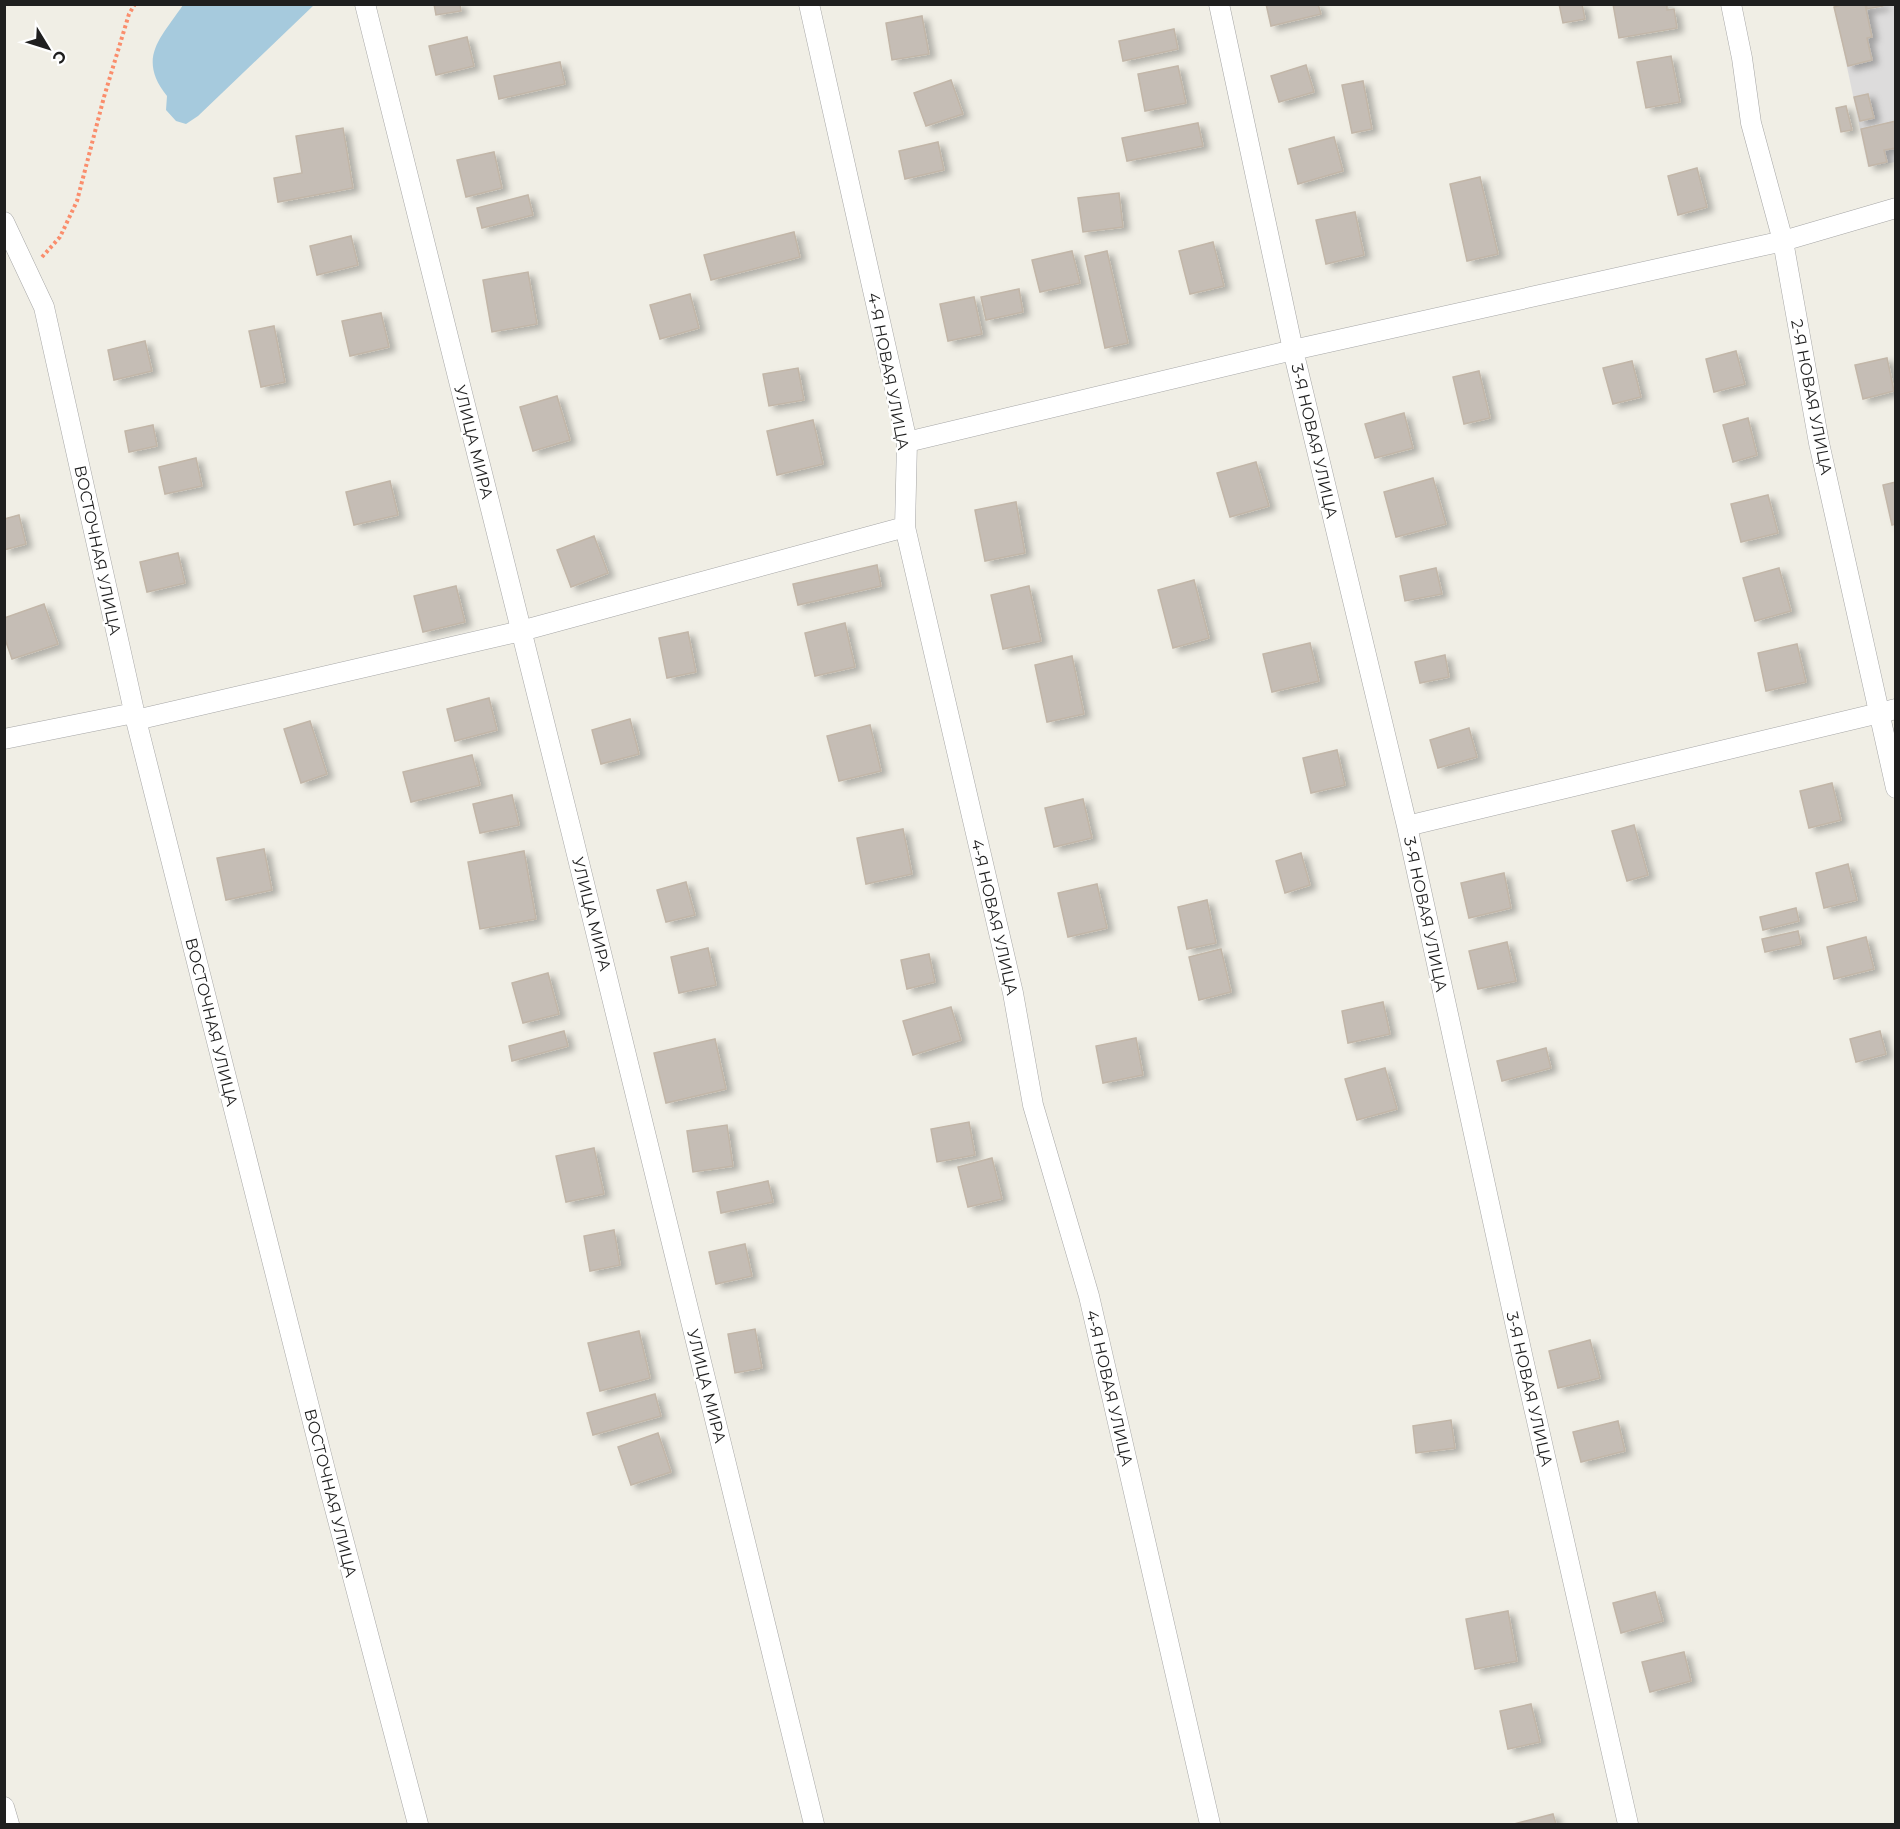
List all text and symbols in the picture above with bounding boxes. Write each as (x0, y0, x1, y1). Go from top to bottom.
north arrow (18, 18, 78, 78)
text: С (48, 46, 70, 68)
street label: 4-Я НОВАЯ УЛИЦА (864, 291, 913, 451)
street label: 2-Я НОВАЯ УЛИЦА (1787, 318, 1836, 477)
street label: 3-Я НОВАЯ УЛИЦА (1287, 362, 1342, 520)
street label: УЛИЦА МИРА (450, 383, 497, 501)
street label: ВОСТОЧНАЯ УЛИЦА (70, 464, 125, 637)
street label: 3-Я НОВАЯ УЛИЦА (1400, 835, 1451, 994)
street label: 4-Я НОВАЯ УЛИЦА (967, 837, 1022, 997)
street label: УЛИЦА МИРА (568, 855, 615, 973)
street label: ВОСТОЧНАЯ УЛИЦА (181, 936, 242, 1108)
street label: 4-Я НОВАЯ УЛИЦА (1082, 1308, 1137, 1468)
street label: 3-Я НОВАЯ УЛИЦА (1502, 1310, 1557, 1468)
street label: УЛИЦА МИРА (683, 1327, 730, 1445)
street label: ВОСТОЧНАЯ УЛИЦА (300, 1407, 361, 1579)

